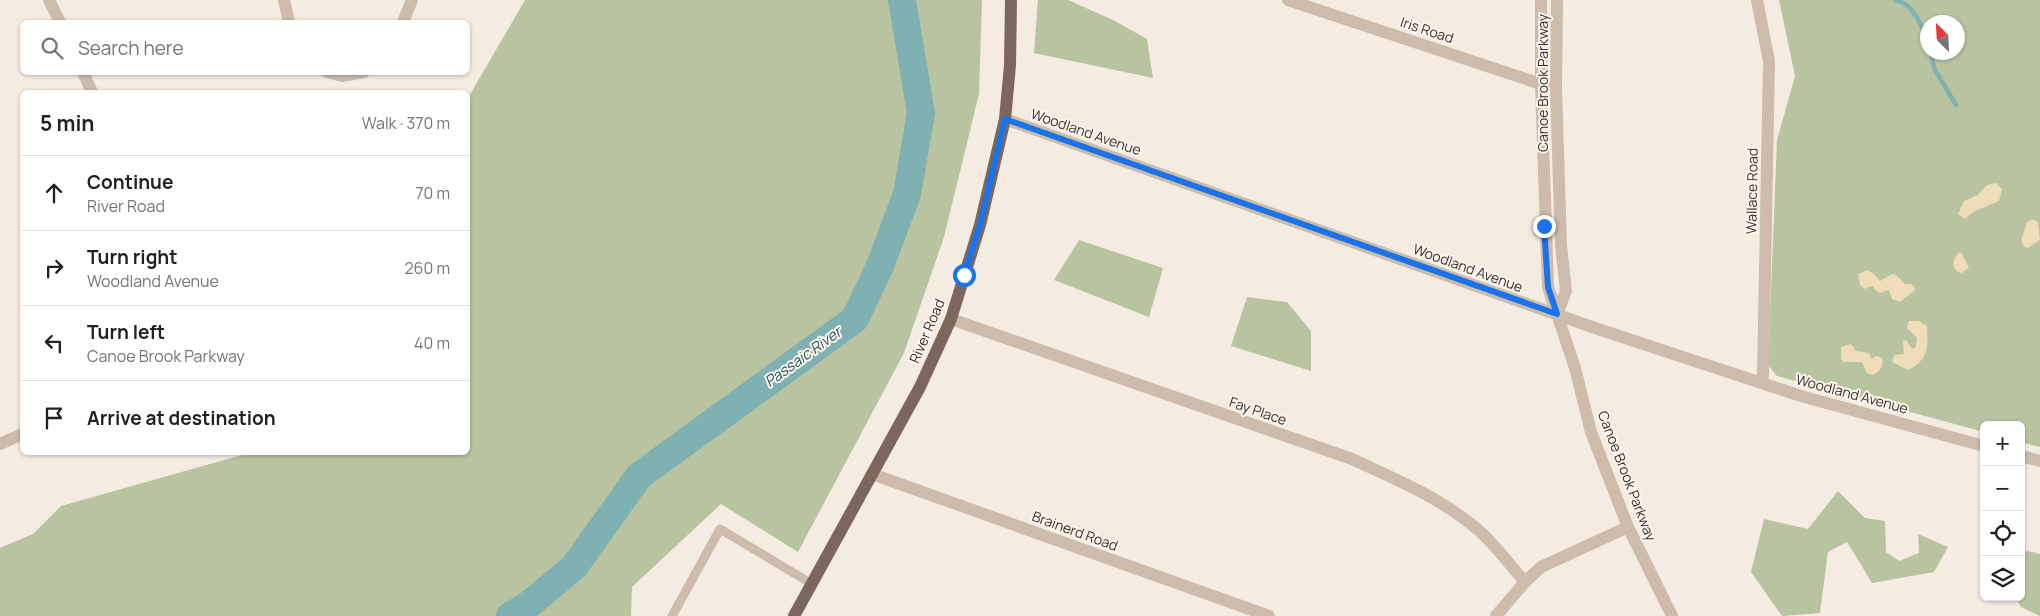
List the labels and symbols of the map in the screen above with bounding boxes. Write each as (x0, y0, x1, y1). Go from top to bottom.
street label: Iris Road (1398, 12, 1456, 47)
street label: Canoe Brook Parkway (1533, 13, 1552, 152)
north arrow (1920, 15, 1965, 60)
street label: Woodland Avenue (1028, 104, 1144, 159)
street label: Wallace Road (1741, 148, 1762, 234)
route end (1533, 215, 1556, 238)
street label: Woodland Avenue (1411, 239, 1526, 296)
route start (953, 264, 976, 287)
street label: River Road (904, 296, 949, 366)
water label: Passaic River (760, 320, 848, 392)
street label: Woodland Avenue (1794, 369, 1910, 418)
street label: Fay Place (1227, 392, 1289, 429)
street label: Canoe Brook Parkway (1594, 408, 1661, 544)
street label: Brainerd Road (1030, 506, 1121, 555)

